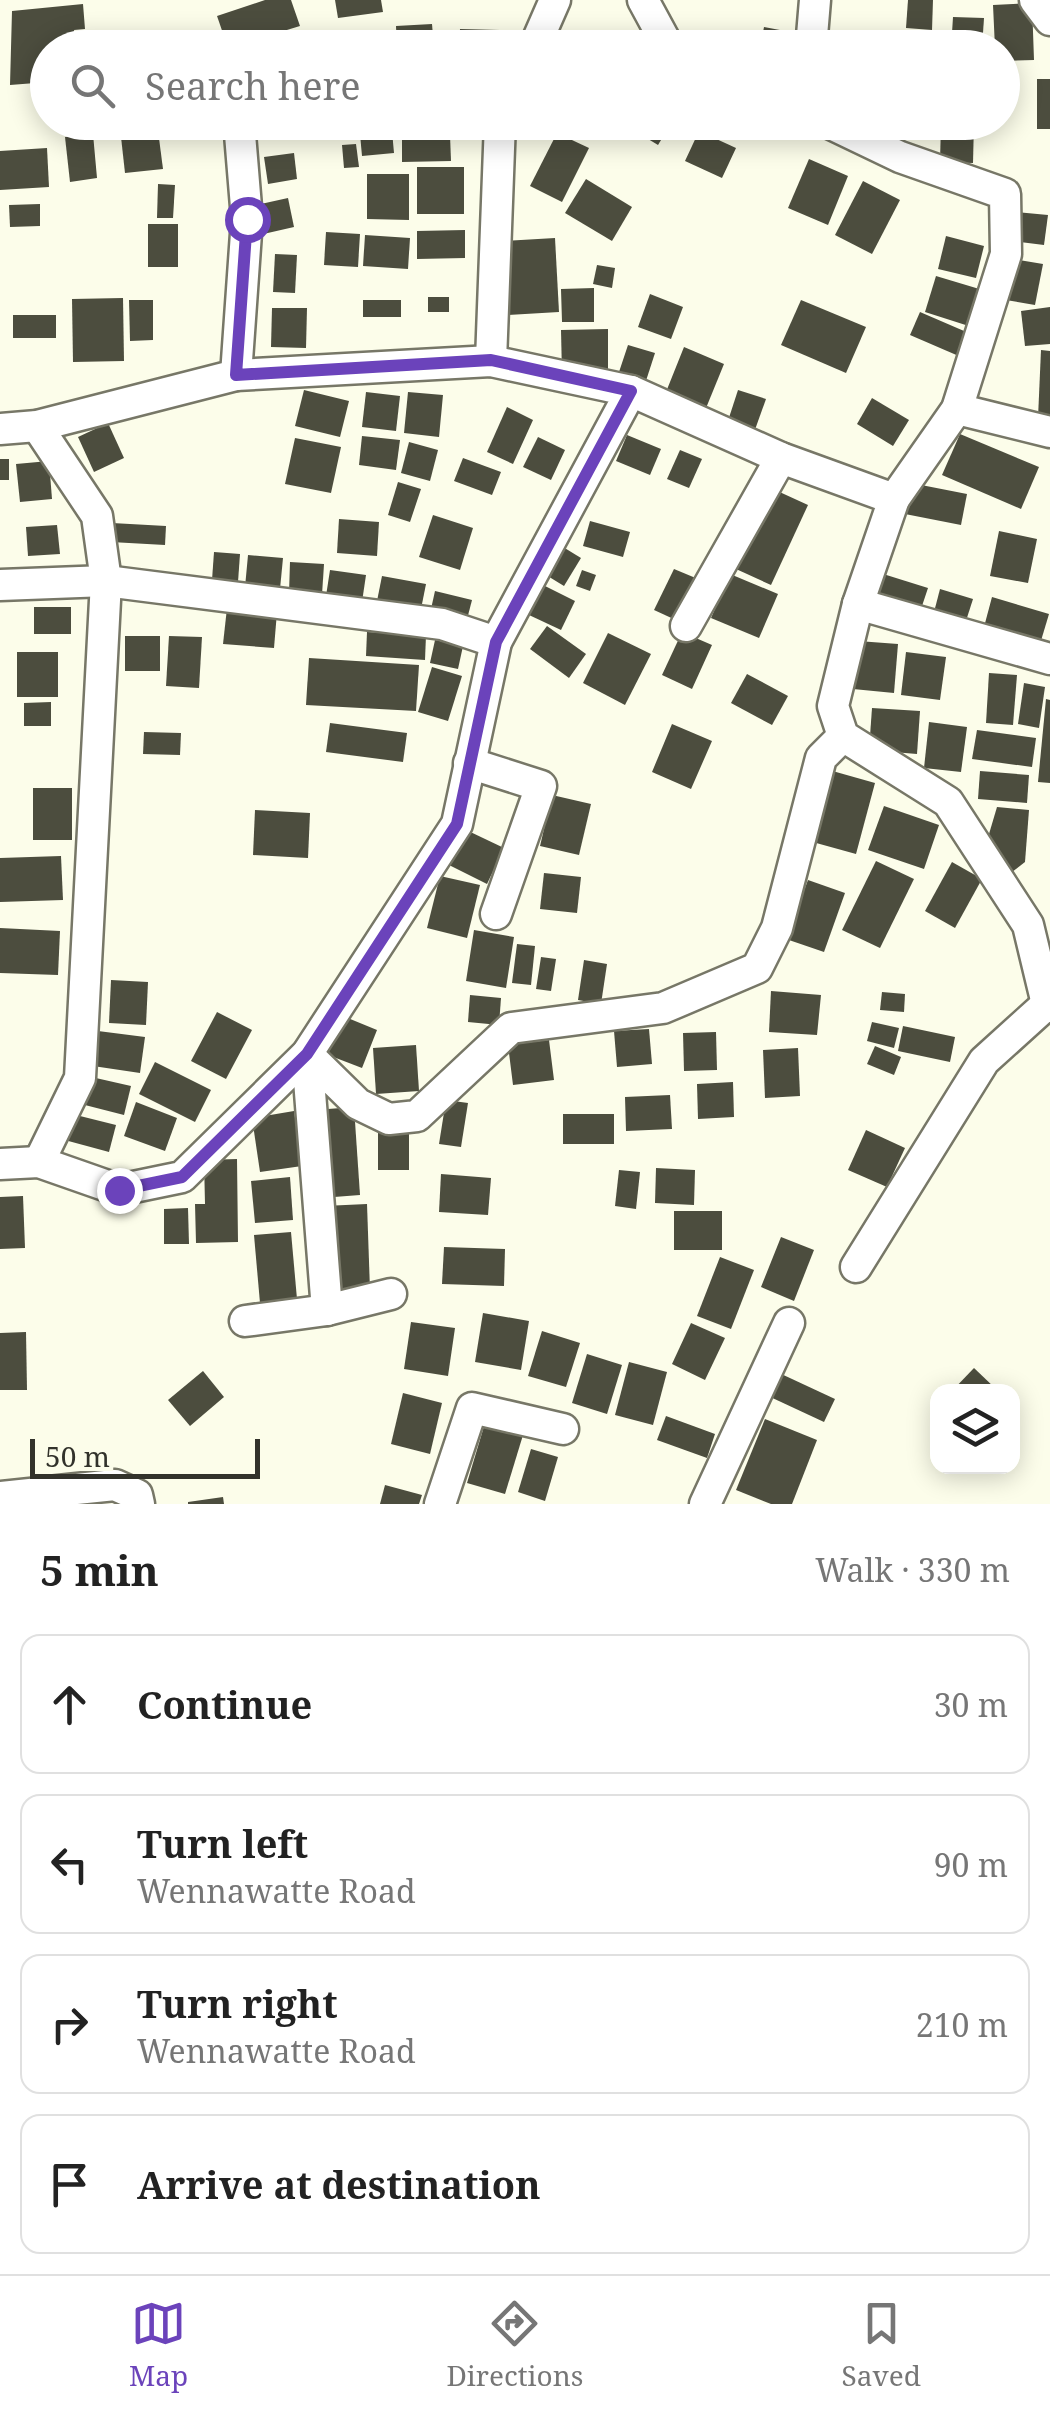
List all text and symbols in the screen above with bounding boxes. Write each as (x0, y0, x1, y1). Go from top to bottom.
search box (30, 30, 1020, 140)
icon: search (65, 58, 120, 113)
text: Search here (145, 59, 361, 111)
route start (225, 197, 271, 243)
route end (97, 1168, 143, 1214)
map controls (930, 1384, 1020, 1474)
button: layers (930, 1384, 1020, 1474)
scale bar (30, 1434, 260, 1478)
text: 50 m (45, 1437, 110, 1475)
text: 5 min (40, 1541, 159, 1598)
text: Walk · 330 m (815, 1548, 1010, 1591)
icon: ahead (42, 1677, 97, 1732)
text: Continue (137, 1678, 312, 1730)
text: 30 m (934, 1683, 1008, 1726)
text: Turn left (137, 1817, 308, 1869)
icon: left (42, 1837, 97, 1892)
text: 90 m (934, 1843, 1008, 1886)
text: Wennawatte Road (137, 1869, 416, 1912)
text: Turn right (137, 1977, 338, 2029)
icon: right (42, 1997, 97, 2052)
text: 210 m (916, 2003, 1008, 2046)
text: Wennawatte Road (137, 2029, 416, 2072)
icon: arrive (42, 2157, 97, 2212)
text: Arrive at destination (137, 2158, 541, 2210)
tab: Map (129, 2296, 188, 2394)
tab: Directions (446, 2296, 583, 2394)
tab: Saved (842, 2296, 921, 2394)

